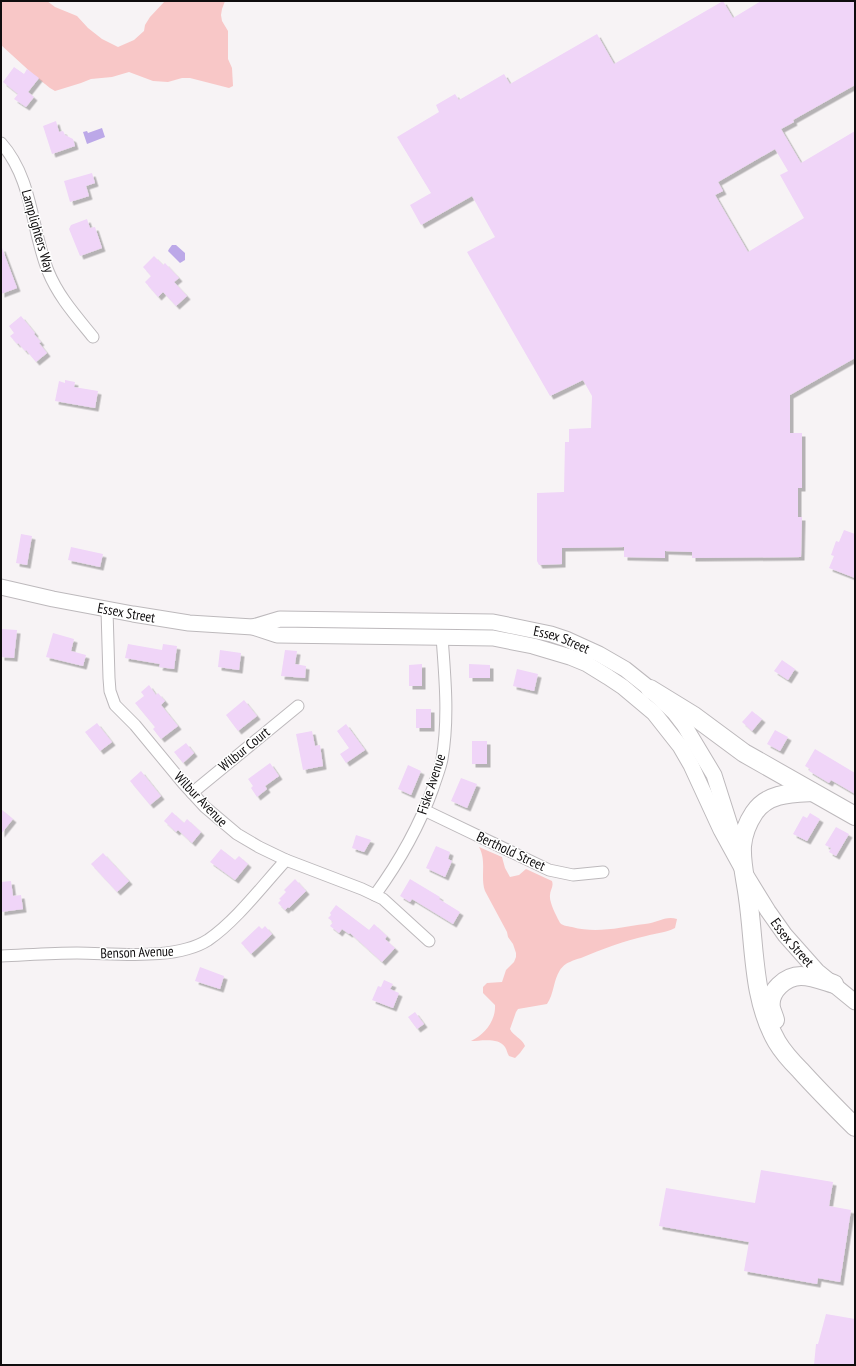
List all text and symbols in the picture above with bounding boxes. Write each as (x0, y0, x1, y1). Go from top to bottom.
street label: Lamplighters Way (18, 187, 59, 275)
street label: Essex Street (96, 599, 157, 626)
street label: Essex Street (532, 622, 593, 658)
street label: Wilbur Court (215, 723, 273, 775)
street label: Fiske Avenue (413, 751, 449, 817)
street label: Wilbur Avenue (170, 768, 232, 830)
street label: Berthold Street (474, 827, 548, 875)
street label: Essex Street (767, 914, 818, 971)
street label: Benson Avenue (100, 942, 174, 962)

